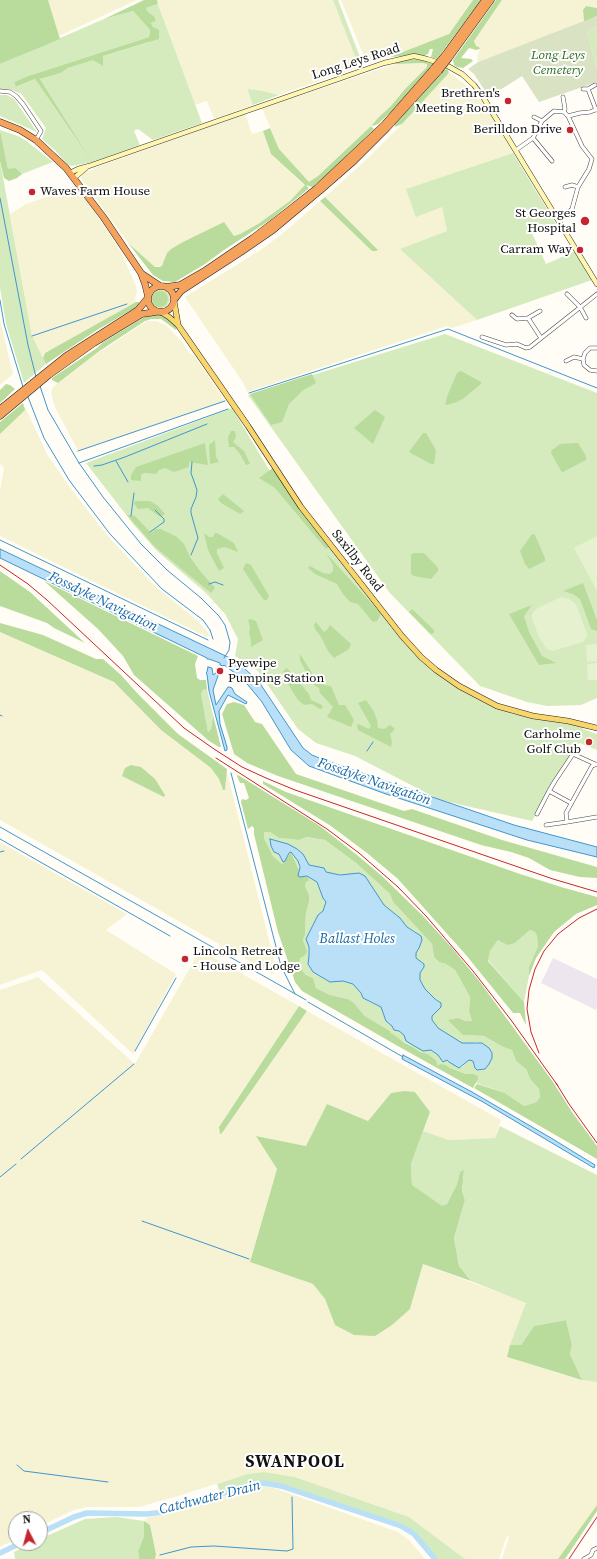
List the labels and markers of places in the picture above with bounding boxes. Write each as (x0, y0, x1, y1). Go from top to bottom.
place label: Brethren's Meeting Room (415, 86, 500, 117)
marker: Brethren's Meeting Room (503, 96, 513, 106)
place label: Berilldon Drive (473, 122, 562, 138)
marker: Berilldon Drive (565, 125, 575, 135)
place label: Waves Farm House (40, 184, 150, 200)
marker: Waves Farm House (27, 187, 37, 197)
place label: St Georges Hospital (515, 206, 576, 237)
marker: St Georges Hospital (579, 215, 591, 227)
place label: Carram Way (500, 242, 572, 258)
marker: Carram Way (575, 245, 585, 255)
place label: Pyewipe Pumping Station (228, 656, 324, 687)
marker: Pyewipe Pumping Station (215, 666, 225, 676)
place label: Carholme Golf Club (524, 727, 581, 758)
marker: Carholme Golf Club (584, 737, 594, 747)
place label: Lincoln Retreat - House and Lodge (193, 944, 300, 975)
marker: Lincoln Retreat - House and Lodge (180, 954, 190, 964)

